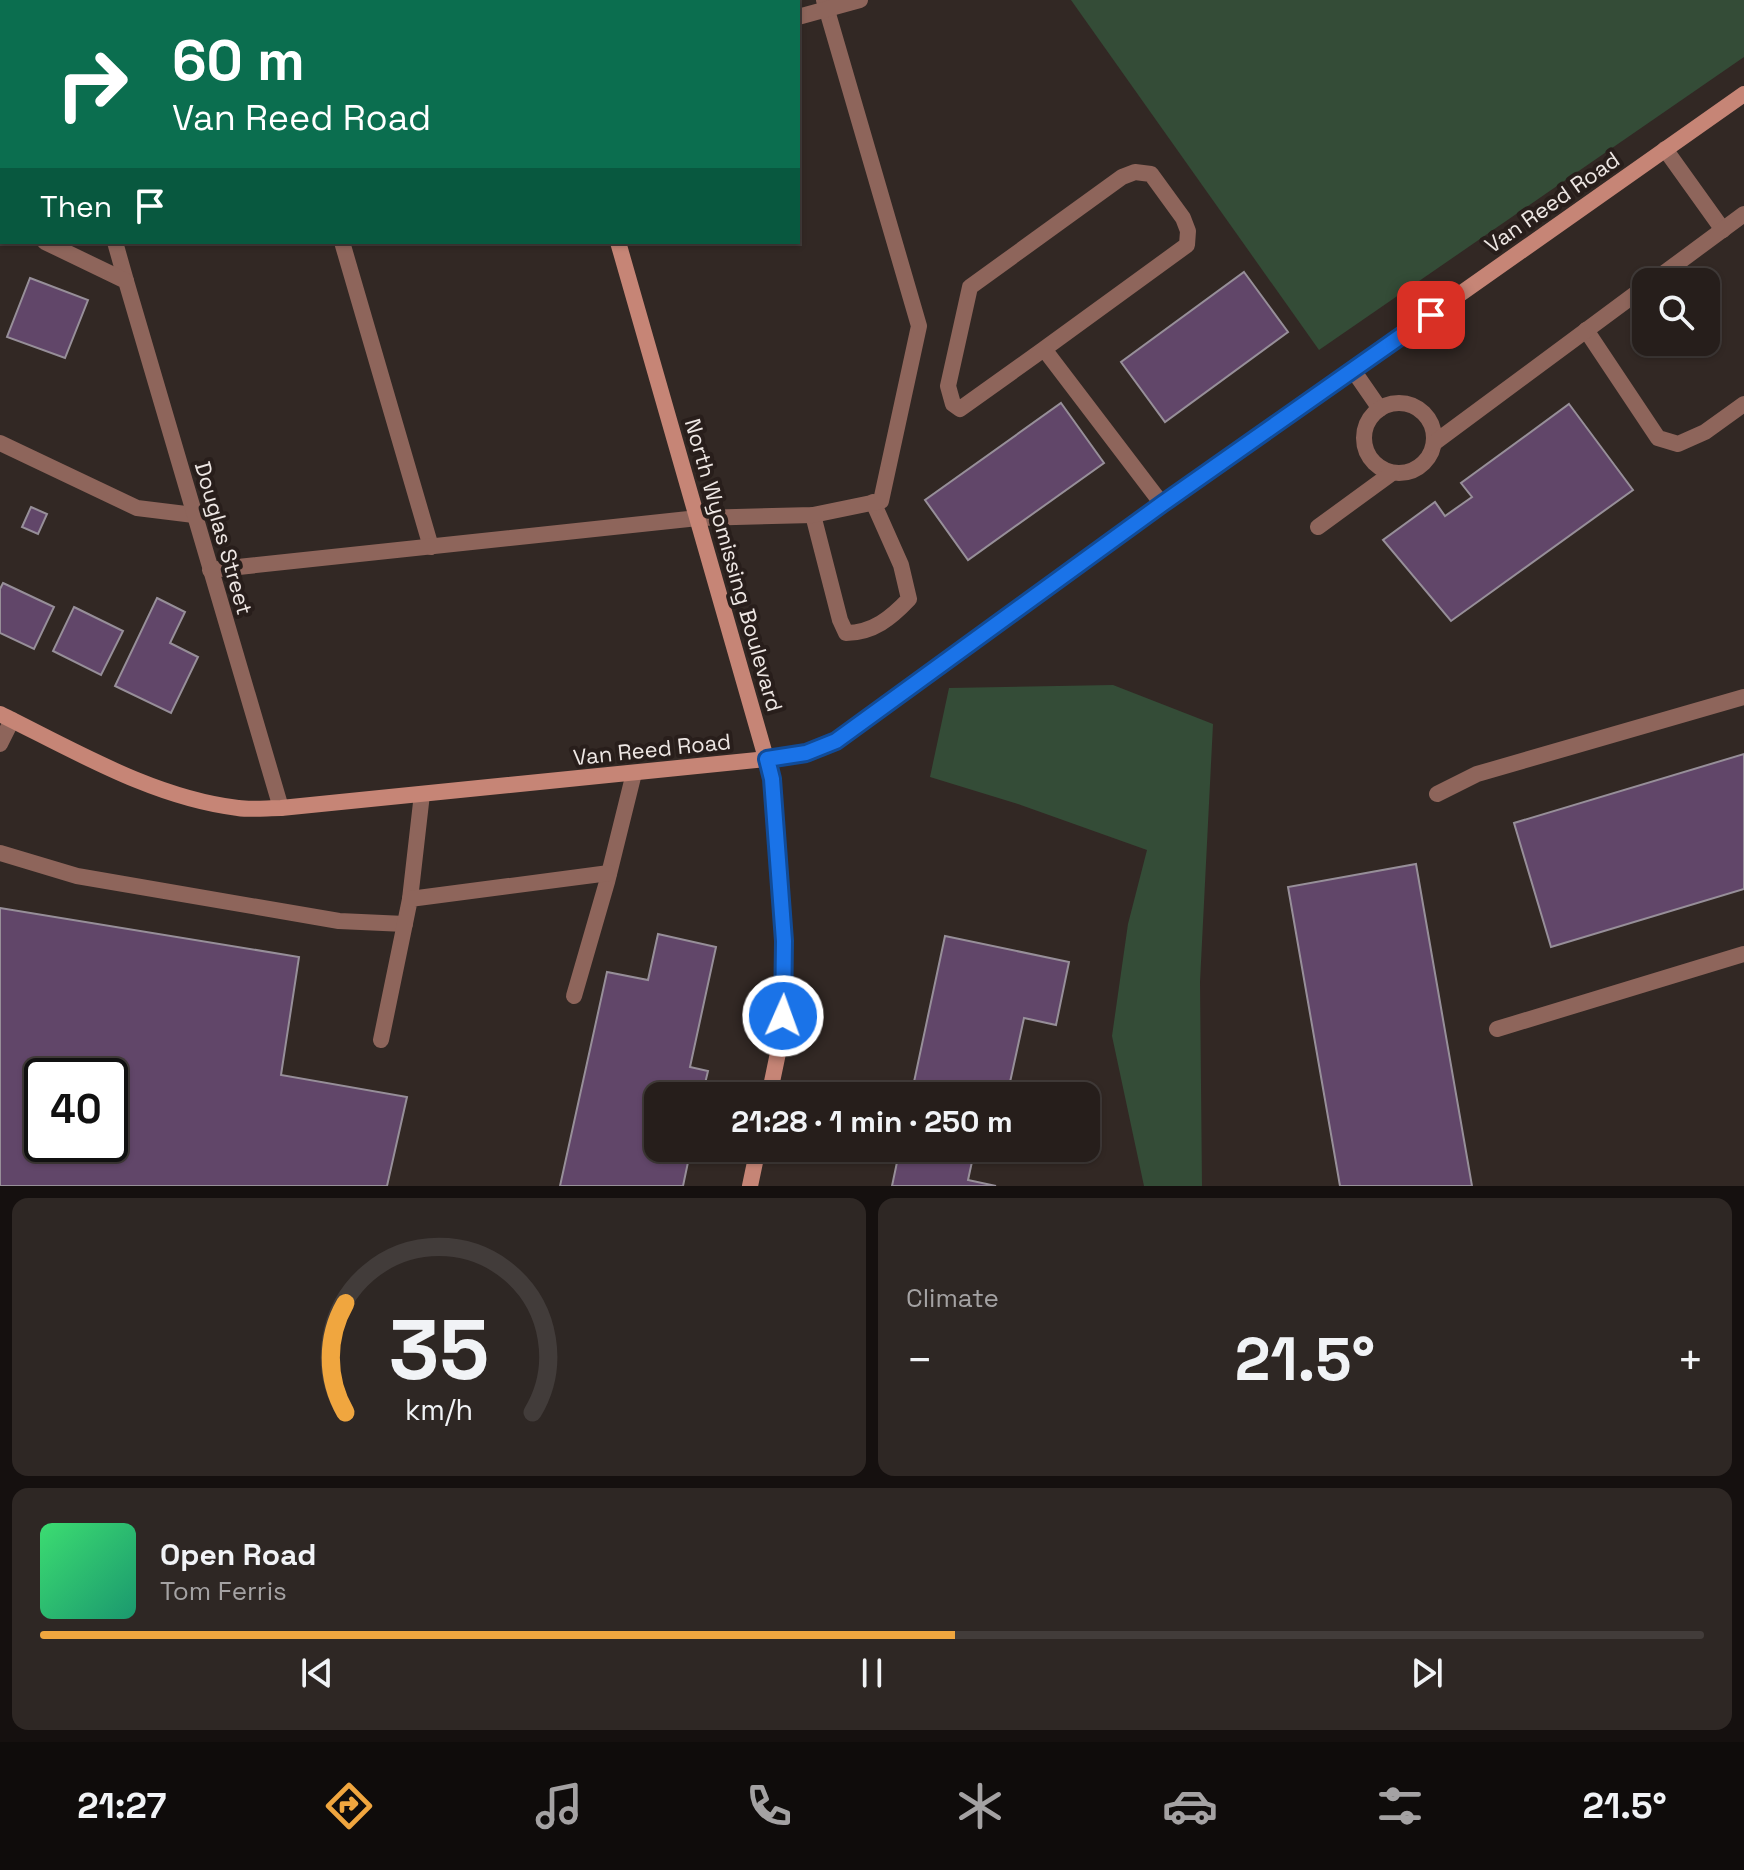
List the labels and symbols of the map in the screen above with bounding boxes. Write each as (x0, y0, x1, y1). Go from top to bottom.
street label: Van Reed Road (1479, 145, 1625, 259)
pin (1397, 281, 1465, 349)
street label: North Wyomissing Boulevard (679, 415, 789, 715)
street label: Douglas Street (189, 458, 259, 618)
street label: Van Reed Road (572, 727, 732, 771)
position arrow (741, 974, 825, 1058)
speed limit sign: 40 (24, 1058, 128, 1162)

